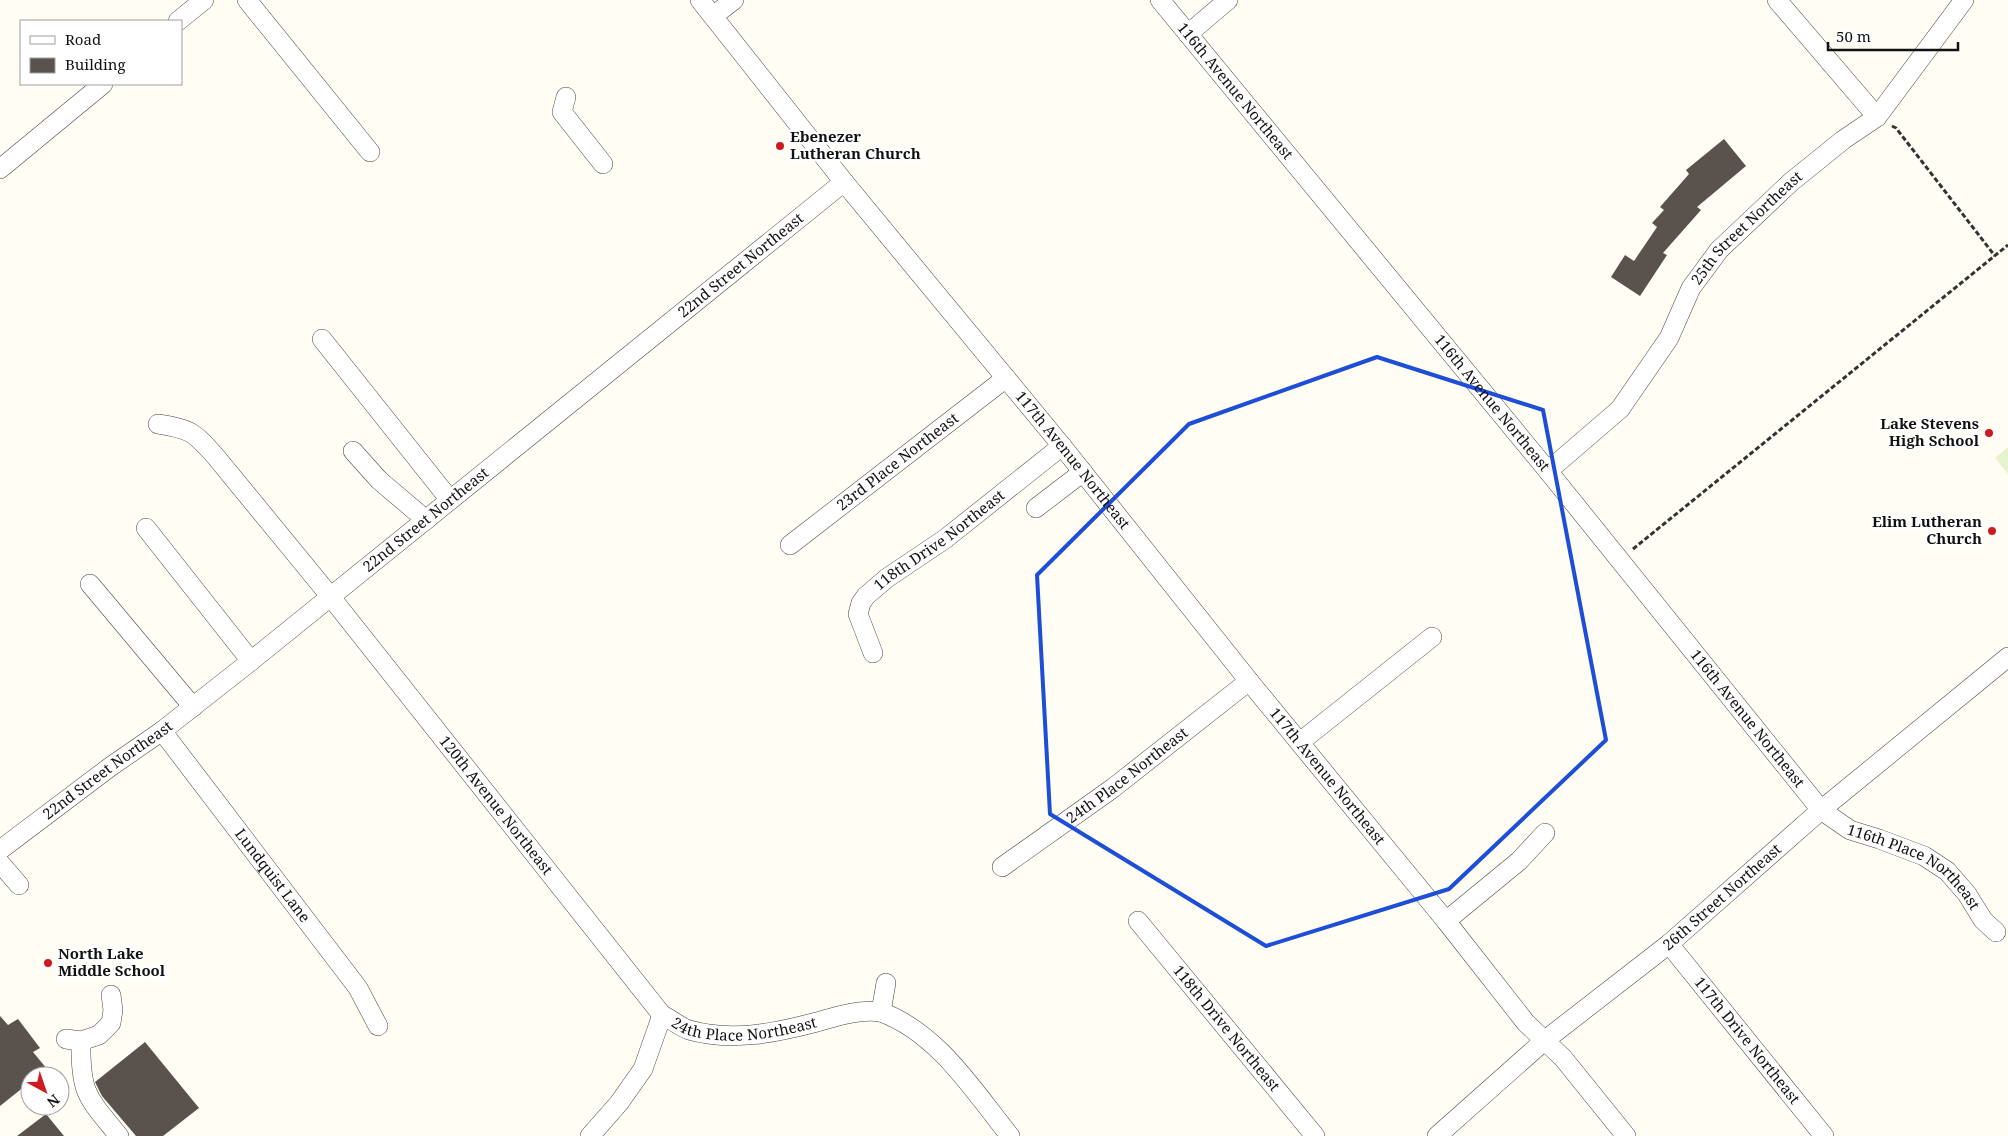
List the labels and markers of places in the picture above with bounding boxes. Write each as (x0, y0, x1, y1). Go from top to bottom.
place label: Ebenezer Lutheran Church (790, 126, 921, 163)
marker: Ebenezer Lutheran Church (774, 140, 786, 152)
place label: Lake Stevens High School (1880, 413, 1980, 450)
marker: Lake Stevens High School (1983, 427, 1995, 439)
place label: Elim Lutheran Church (1872, 511, 1982, 548)
marker: Elim Lutheran Church (1986, 525, 1998, 537)
place label: North Lake Middle School (58, 943, 166, 980)
marker: North Lake Middle School (42, 957, 54, 969)

